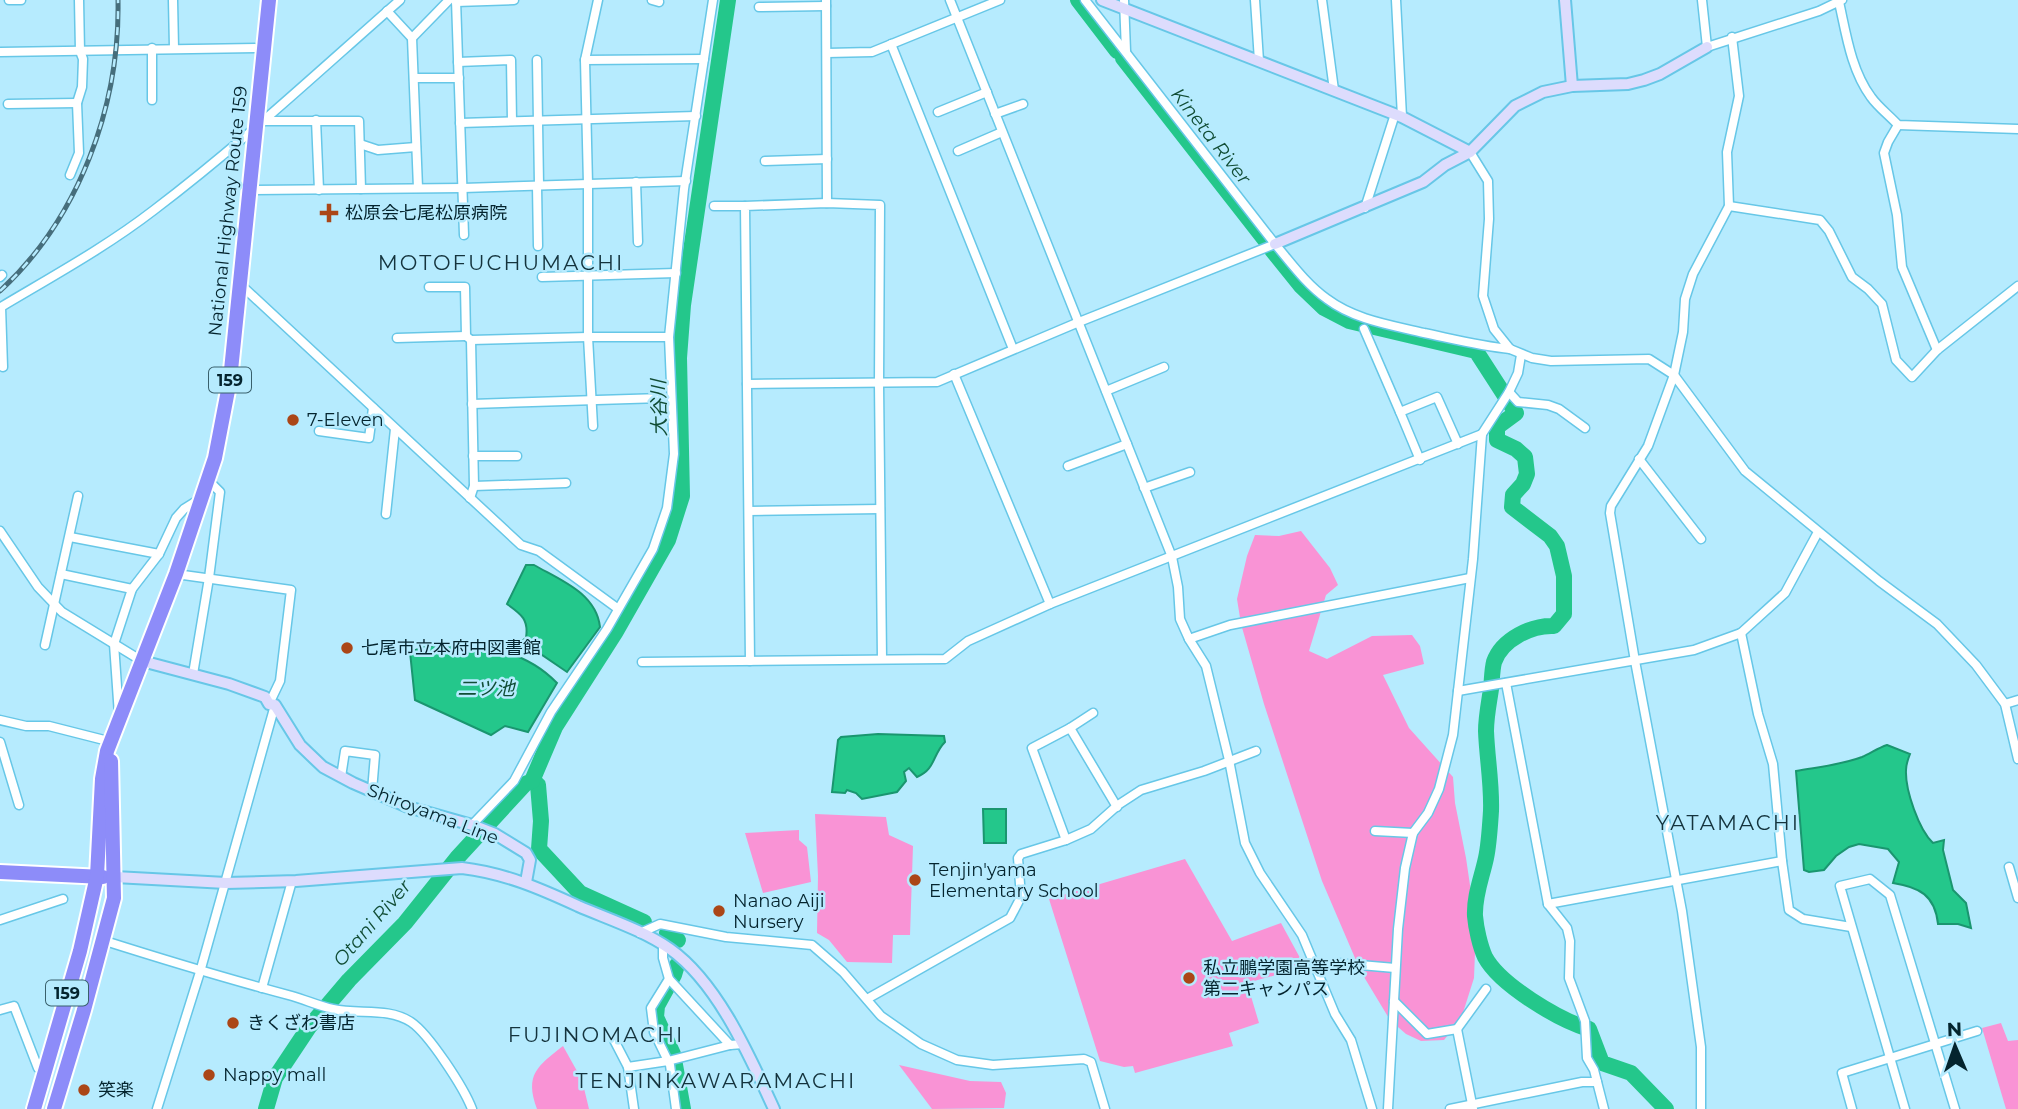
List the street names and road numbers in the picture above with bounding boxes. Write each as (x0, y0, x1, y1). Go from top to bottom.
street label: National Highway Route 159 (204, 85, 252, 337)
road number: 159 (209, 368, 251, 392)
street label: Shiroyama Line (364, 779, 502, 849)
road number: 159 (46, 981, 88, 1006)

